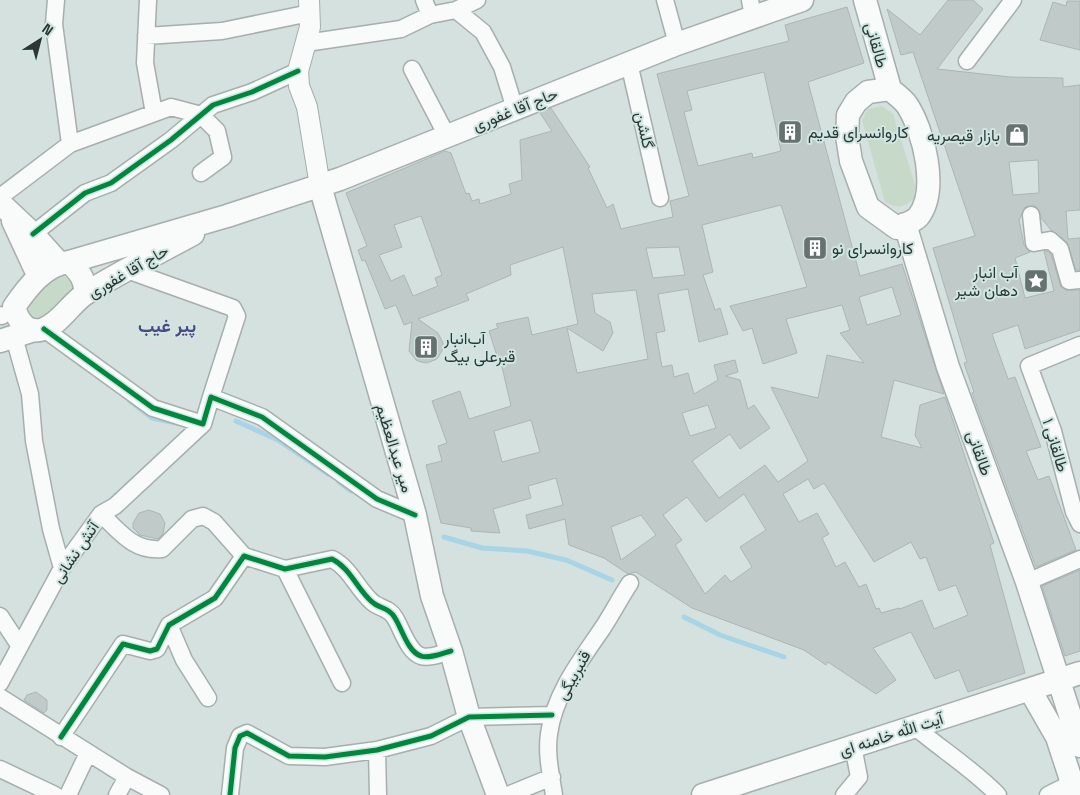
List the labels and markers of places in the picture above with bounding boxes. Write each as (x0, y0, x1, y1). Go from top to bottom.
building icon: کاروانسرای قدیم (777, 119, 803, 145)
place label: کاروانسرای قدیم (808, 122, 909, 143)
shop icon: بازار قیصریه (1004, 122, 1030, 148)
place label: بازار قیصریه (927, 125, 1000, 146)
building icon: کاروانسرای نو (802, 235, 828, 261)
place label: کاروانسرای نو (832, 238, 913, 259)
place label: آب انبار دهان شیر (954, 262, 1019, 301)
place icon: آب انبار دهان شیر (1023, 268, 1049, 294)
place label: آب‌انبار قبرعلی بیگ (443, 328, 515, 367)
building icon: آب‌انبار قبرعلی بیگ (413, 334, 439, 360)

